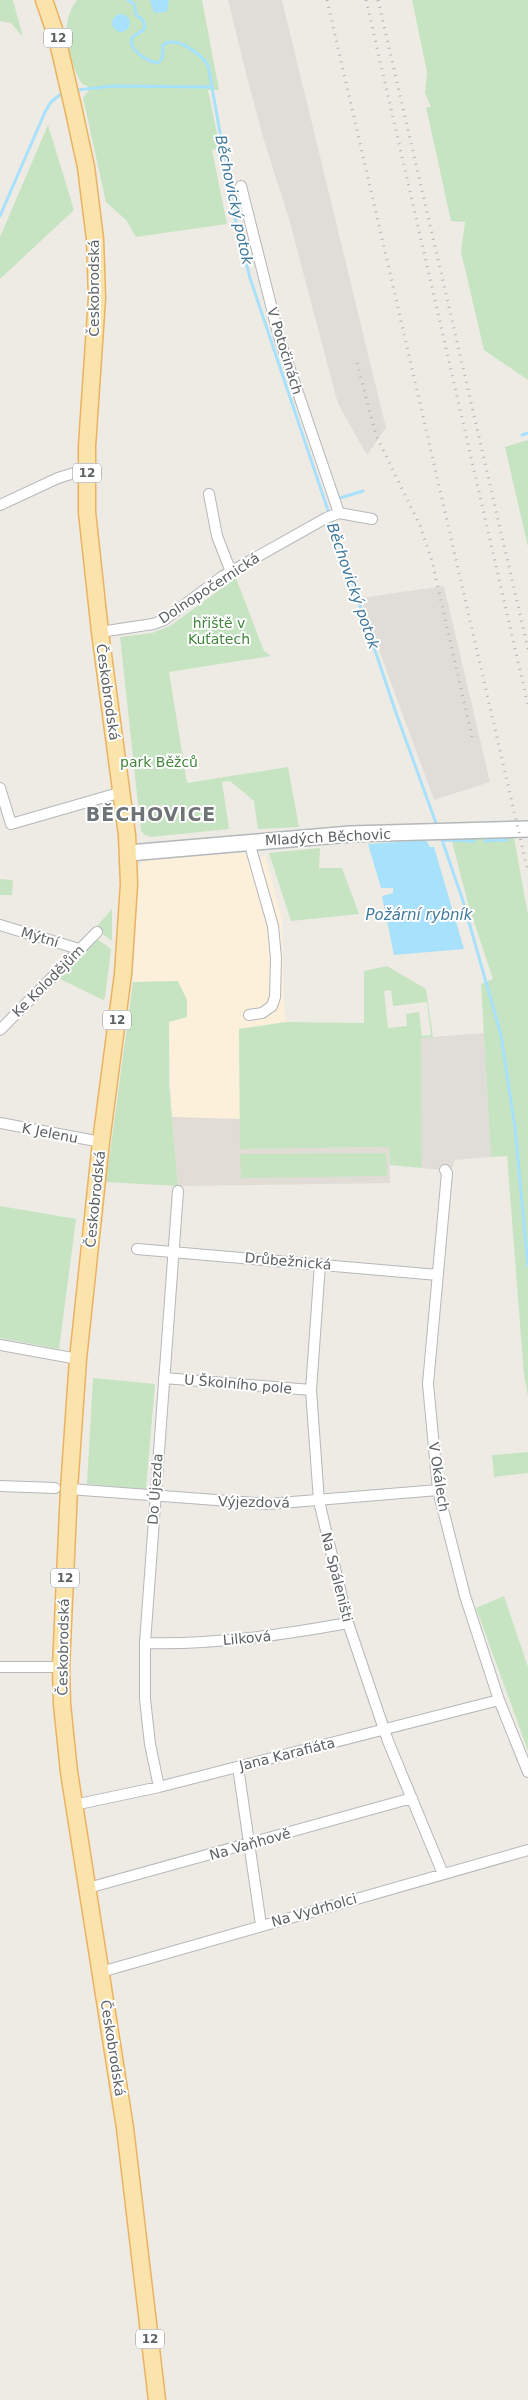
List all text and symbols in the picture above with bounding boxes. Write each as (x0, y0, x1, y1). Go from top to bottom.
road number: 12 (44, 28, 72, 48)
water label: Běchovický potok (211, 133, 257, 268)
street label: Českobrodská (85, 239, 102, 337)
street label: V Potočinách (264, 306, 306, 396)
road number: 12 (73, 463, 101, 482)
water label: Běchovický potok (323, 520, 384, 653)
street label: Dolnopočernická (156, 549, 262, 627)
park label: hřiště v Kuťatech (188, 615, 250, 647)
street label: Českobrodská (93, 643, 124, 741)
park label: park Běžců (120, 754, 198, 770)
district label: BĚCHOVICE (86, 803, 216, 825)
street label: Mladých Běchovic (265, 826, 391, 848)
water label: Požární rybník (366, 906, 474, 924)
street label: Mýtní (19, 924, 62, 951)
street label: Ke Kolodějům (9, 942, 87, 1020)
road number: 12 (103, 1010, 131, 1030)
street label: K Jelenu (21, 1120, 79, 1146)
street label: Českobrodská (81, 1150, 108, 1248)
street label: Drůbežnická (244, 1249, 332, 1273)
street label: U Školního pole (183, 1370, 293, 1397)
street label: V Okálech (426, 1441, 452, 1513)
street label: Do Újezda (144, 1453, 165, 1525)
street label: Výjezdová (218, 1493, 290, 1511)
street label: Na Spáleništi (318, 1531, 356, 1623)
road number: 12 (51, 1569, 79, 1588)
street label: Českobrodská (53, 1598, 72, 1696)
street label: Lilková (222, 1628, 272, 1648)
street label: Jana Karafiáta (237, 1734, 336, 1774)
street label: Na Vaňhově (208, 1825, 292, 1863)
street label: Na Vydrholci (269, 1890, 359, 1930)
street label: Českobrodská (97, 1998, 130, 2097)
road number: 12 (136, 2330, 164, 2348)

